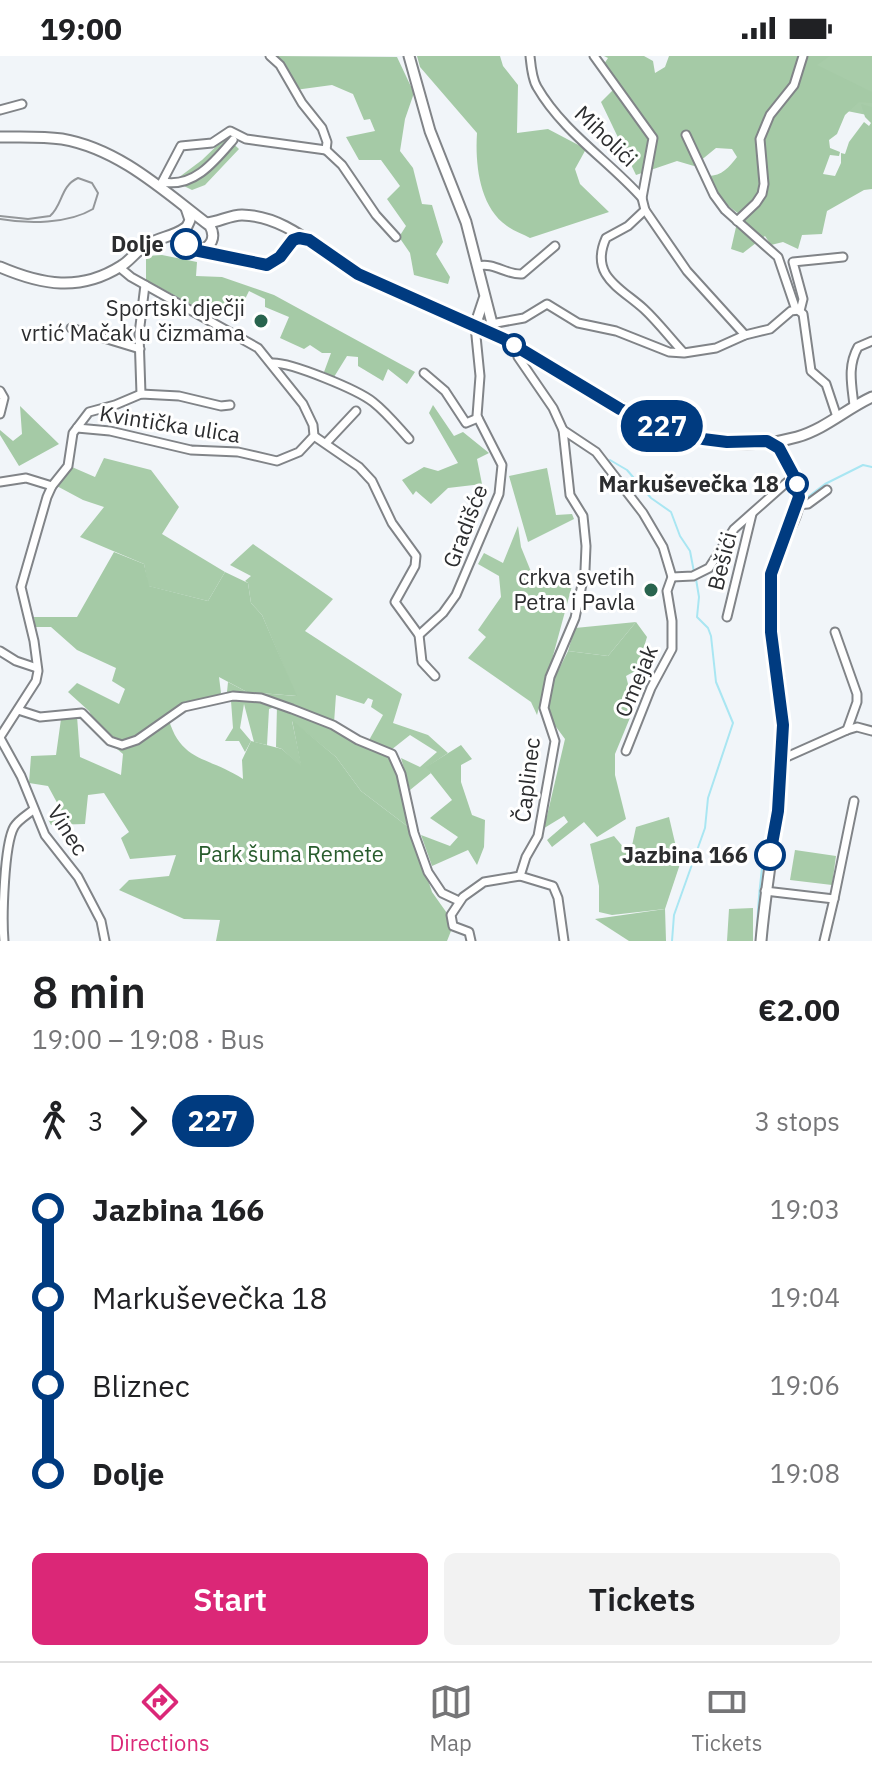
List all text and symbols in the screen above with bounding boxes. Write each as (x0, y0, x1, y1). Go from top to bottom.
text: 19:00 (40, 9, 122, 48)
street label: Miholići (569, 99, 644, 173)
place label: Dolje (111, 229, 164, 258)
marker: Dolje (171, 229, 201, 259)
place label: Sportski dječji vrtić Mačak u čizmama (21, 293, 245, 347)
marker: Sportski dječji vrtić Mačak u čizmama (252, 312, 270, 330)
unlabelled marker (503, 334, 525, 356)
street label: Kvintička ulica (98, 398, 243, 449)
line badge: 227 (616, 400, 708, 452)
text: 227 (637, 407, 687, 444)
place label: Markuševečka 18 (599, 469, 779, 498)
marker: Markuševečka 18 (786, 473, 808, 495)
street label: Gradišće (435, 480, 494, 572)
street label: Bešići (700, 529, 743, 593)
place label: crkva svetih Petra i Pavla (513, 562, 635, 616)
marker: crkva svetih Petra i Pavla (642, 581, 660, 599)
street label: Omejak (607, 640, 664, 721)
street label: Čaplinec (507, 736, 546, 824)
street label: Vinec (41, 799, 95, 860)
park label: Park šuma Remete (198, 839, 384, 868)
place label: Jazbina 166 (622, 840, 748, 869)
marker: Jazbina 166 (755, 840, 785, 870)
text: 8 min (32, 963, 146, 1020)
text: €2.00 (758, 990, 840, 1029)
text: 19:00 – 19:08 · Bus (32, 1022, 265, 1056)
icon: walk (32, 1099, 76, 1143)
icon: forward (116, 1099, 160, 1143)
text: 227 (188, 1102, 238, 1139)
text: 3 (88, 1104, 104, 1138)
text: 3 stops (754, 1104, 840, 1138)
text: Jazbina 166 (92, 1190, 264, 1229)
text: 19:03 (770, 1192, 840, 1226)
text: Markuševečka 18 (92, 1278, 328, 1317)
text: 19:04 (770, 1280, 840, 1314)
text: Bliznec (92, 1366, 190, 1405)
text: 19:06 (770, 1368, 840, 1402)
text: Dolje (92, 1454, 164, 1493)
text: 19:08 (770, 1456, 840, 1490)
button: Start (32, 1553, 428, 1645)
button: Tickets (444, 1553, 840, 1645)
tab: Directions (109, 1680, 210, 1757)
tab: Map (429, 1680, 473, 1757)
tab: Tickets (692, 1680, 762, 1757)

